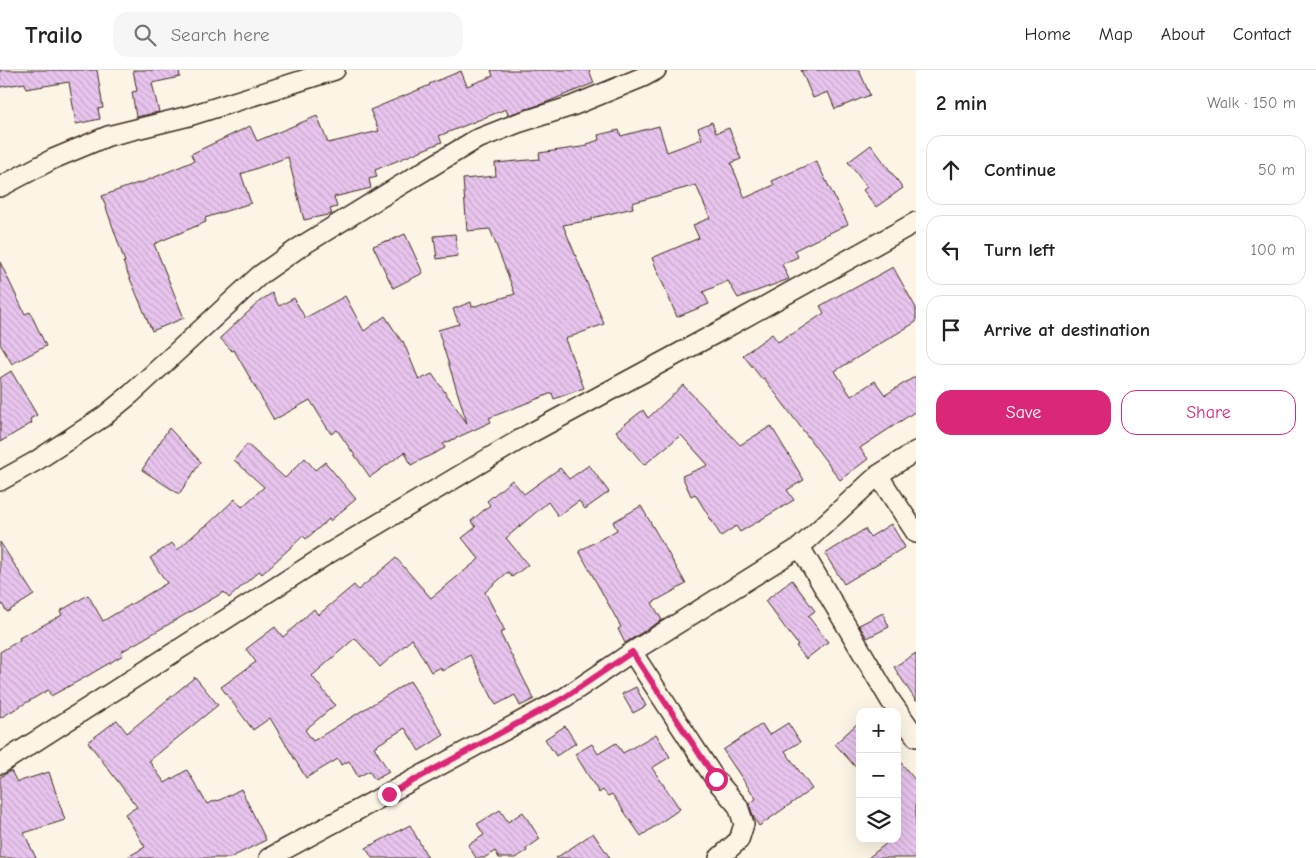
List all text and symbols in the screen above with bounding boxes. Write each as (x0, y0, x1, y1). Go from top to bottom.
search box (113, 12, 463, 57)
text: Trailo (25, 21, 83, 49)
icon: search (131, 21, 159, 49)
text: Search here (171, 24, 270, 46)
text: Home (1024, 24, 1071, 45)
text: Map (1099, 24, 1133, 45)
text: About (1161, 24, 1205, 45)
text: Contact (1233, 24, 1291, 45)
text: 2 min (936, 91, 987, 115)
text: Walk · 150 m (1207, 94, 1296, 112)
icon: ahead (937, 156, 965, 184)
text: Continue (984, 159, 1056, 181)
text: 50 m (1258, 161, 1295, 179)
icon: left (937, 236, 965, 264)
text: Turn left (984, 239, 1055, 261)
text: 100 m (1251, 241, 1295, 259)
icon: arrive (937, 316, 965, 344)
text: Arrive at destination (984, 319, 1150, 341)
button: Save (936, 390, 1111, 435)
button: Share (1121, 390, 1296, 435)
map controls (856, 708, 901, 843)
button: + (856, 708, 901, 753)
button: − (856, 753, 901, 798)
route start (705, 768, 728, 791)
route end (378, 783, 401, 806)
button: layers (856, 798, 901, 843)

